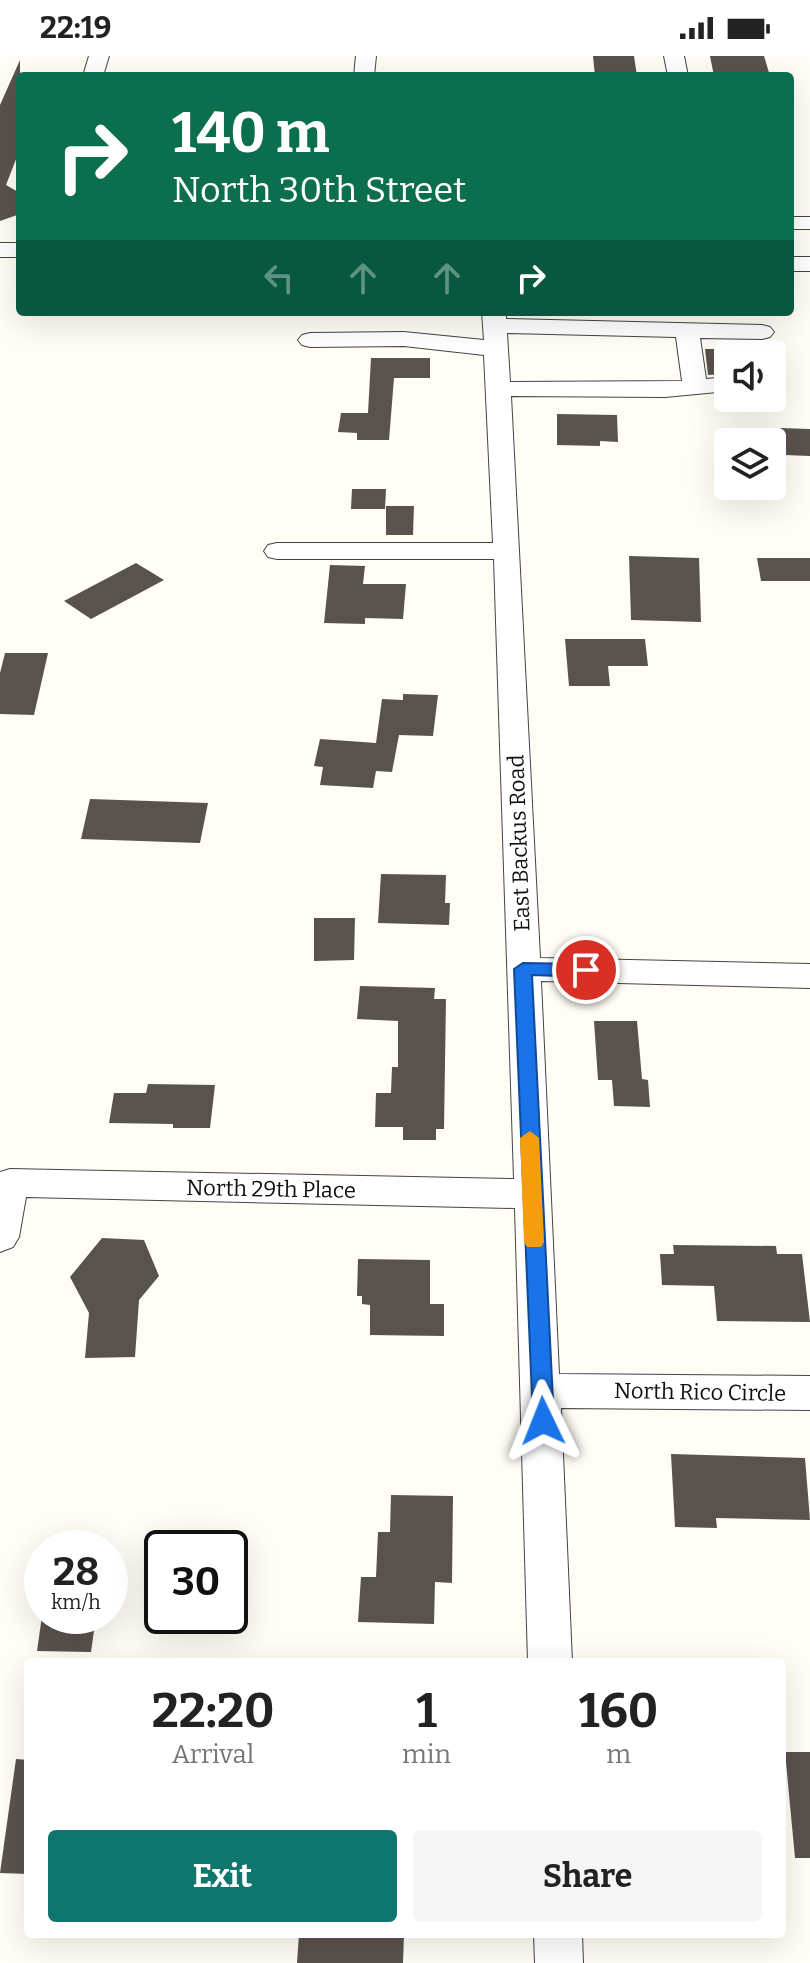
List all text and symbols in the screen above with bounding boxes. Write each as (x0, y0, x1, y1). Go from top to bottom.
text: 22:19 (40, 10, 111, 46)
text: 140 m (172, 100, 329, 167)
icon: right (40, 104, 144, 208)
text: North 30th Street (172, 168, 466, 212)
icon: left (257, 256, 301, 300)
icon: ahead (341, 256, 385, 300)
icon: ahead (425, 256, 469, 300)
icon: right (509, 256, 553, 300)
map controls (714, 340, 786, 500)
button: sound (714, 340, 786, 412)
button: layers (714, 428, 786, 500)
street label: East Backus Road (502, 754, 536, 932)
pin (552, 936, 620, 1004)
icon: arrive (564, 948, 608, 992)
street label: North 29th Place (186, 1174, 356, 1204)
street label: North Rico Circle (614, 1377, 786, 1407)
position arrow (501, 1379, 585, 1463)
speed limit sign: 30 (144, 1530, 248, 1634)
text: 28 (53, 1548, 99, 1596)
text: km/h (51, 1590, 101, 1614)
text: 22:20 (152, 1682, 274, 1740)
text: 1 (416, 1682, 437, 1740)
text: 160 (579, 1682, 658, 1740)
text: Arrival (172, 1739, 254, 1770)
text: min (402, 1739, 451, 1770)
text: m (606, 1739, 631, 1770)
button: Exit (48, 1830, 397, 1922)
button: Share (413, 1830, 762, 1922)

